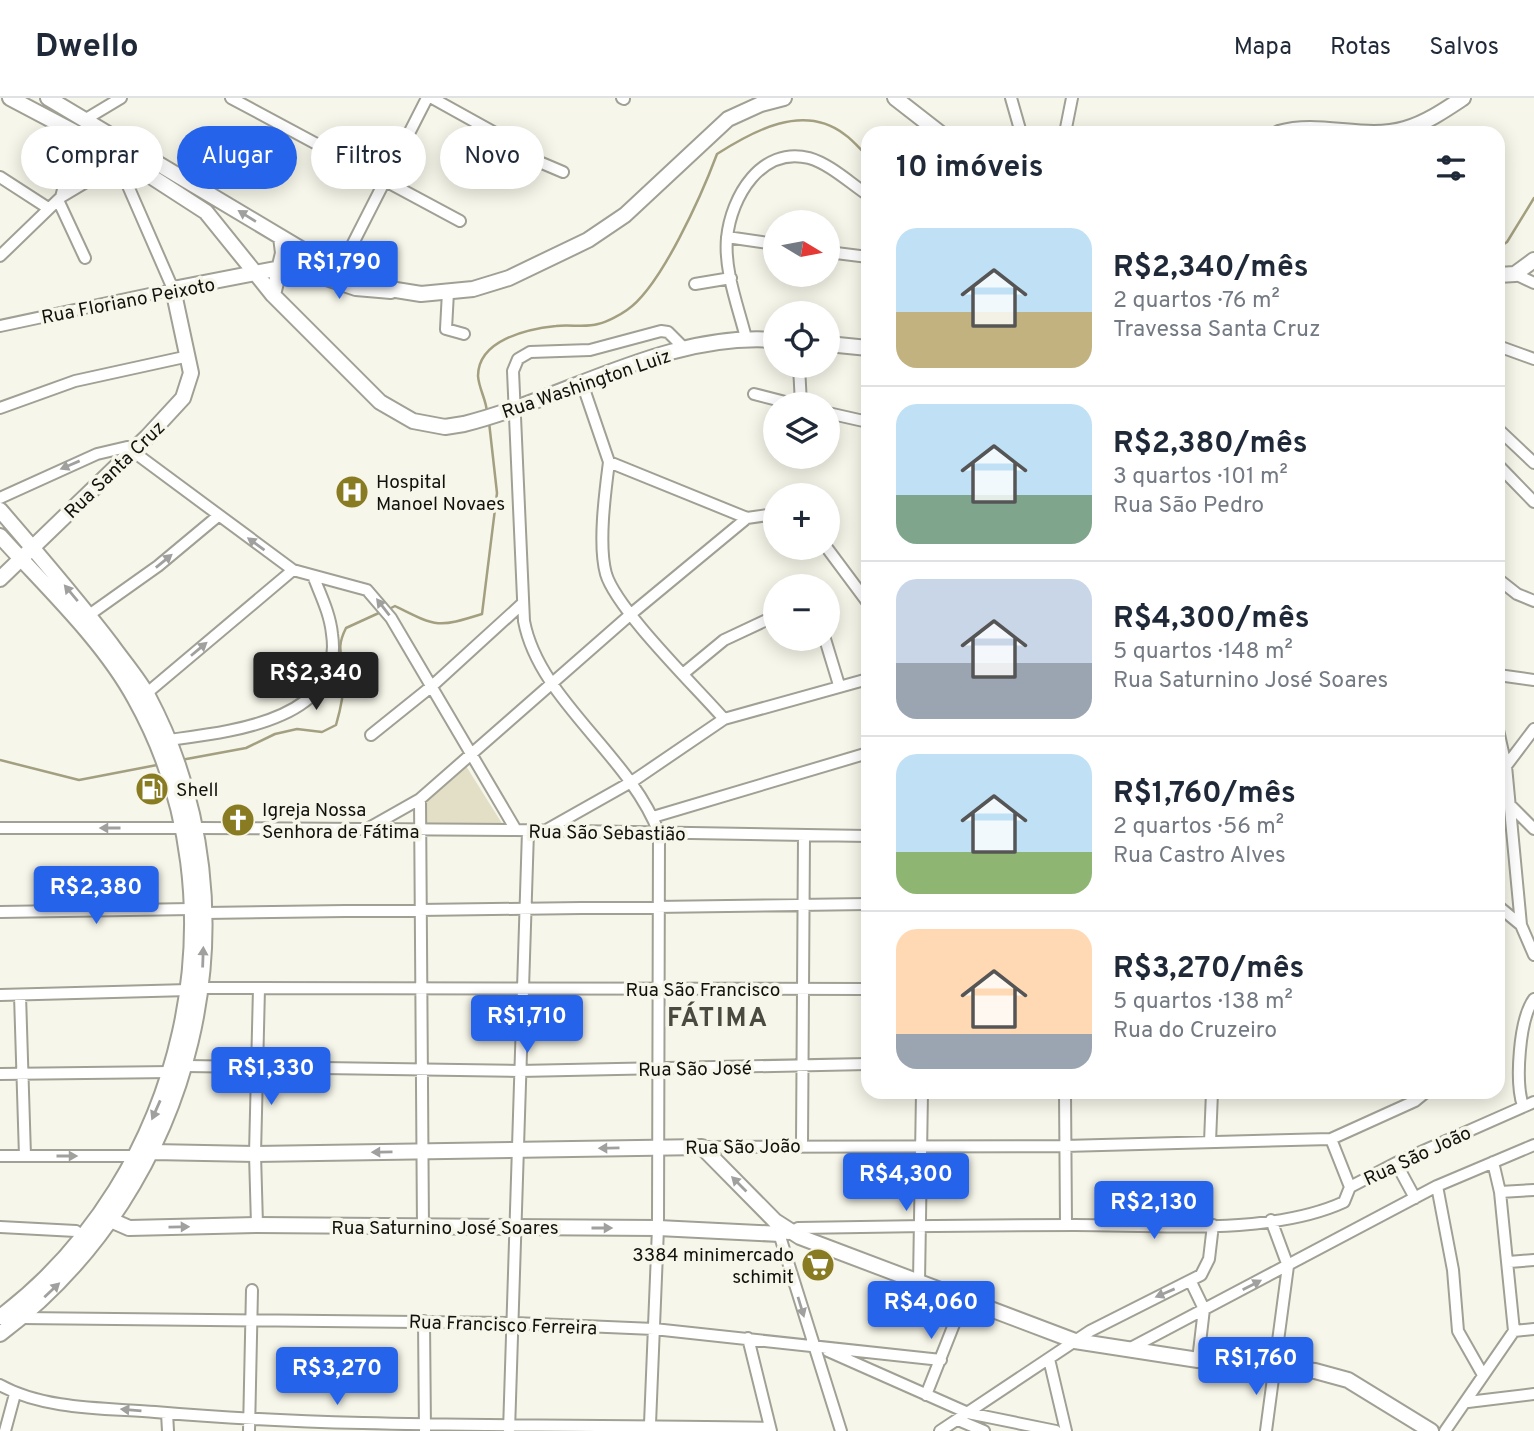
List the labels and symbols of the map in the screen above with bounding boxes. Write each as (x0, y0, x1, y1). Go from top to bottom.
one-way arrow (238, 210, 257, 223)
north arrow (763, 210, 840, 287)
pin: R$1,790 (274, 242, 404, 301)
street label: Rua Floriano Peixoto (39, 273, 217, 331)
street label: Rua Washington Luiz (499, 345, 674, 425)
street label: Rua Santa Cruz (60, 416, 171, 525)
one-way arrow (60, 459, 80, 471)
place label: Hospital Manoel Novaes (376, 471, 505, 517)
hospital icon: Hospital Manoel Novaes (333, 473, 371, 511)
one-way arrow (247, 537, 265, 551)
one-way arrow (155, 553, 173, 568)
one-way arrow (64, 585, 79, 602)
one-way arrow (375, 599, 390, 617)
one-way arrow (190, 642, 207, 657)
pin: R$2,340 (251, 652, 381, 712)
fuel station icon: Shell (133, 770, 171, 808)
place label: Shell (176, 779, 219, 803)
place label: Igreja Nossa Senhora de Fátima (262, 799, 419, 845)
church icon: Igreja Nossa Senhora de Fátima (219, 801, 257, 839)
street label: Rua São Sebastião (528, 821, 686, 847)
one-way arrow (99, 822, 121, 834)
pin: R$2,380 (31, 866, 161, 926)
one-way arrow (198, 946, 209, 968)
street label: Rua São Francisco (626, 979, 780, 1003)
pin: R$1,710 (462, 996, 592, 1055)
district label: FÁTIMA (667, 1001, 769, 1036)
pin: R$1,330 (206, 1048, 336, 1107)
street label: Rua São José (638, 1057, 752, 1083)
one-way arrow (150, 1100, 162, 1120)
street label: Rua São João (1360, 1121, 1475, 1192)
street label: Rua São João (685, 1135, 801, 1161)
one-way arrow (598, 1142, 620, 1154)
one-way arrow (370, 1146, 392, 1158)
one-way arrow (56, 1150, 78, 1162)
pin: R$4,300 (841, 1154, 971, 1213)
one-way arrow (731, 1176, 747, 1193)
pin: R$2,130 (1089, 1182, 1219, 1241)
street label: Rua Saturnino José Soares (331, 1217, 559, 1241)
one-way arrow (168, 1221, 190, 1233)
one-way arrow (592, 1222, 614, 1234)
place label: 3384 minimercado schimit (632, 1244, 794, 1290)
supermarket icon: 3384 minimercado schimit (799, 1246, 837, 1284)
one-way arrow (1242, 1279, 1262, 1290)
one-way arrow (43, 1282, 60, 1298)
pin: R$4,060 (866, 1282, 996, 1341)
one-way arrow (1154, 1288, 1175, 1299)
one-way arrow (797, 1297, 807, 1318)
street label: Rua Francisco Ferreira (408, 1311, 598, 1341)
pin: R$1,760 (1191, 1338, 1321, 1397)
pin: R$3,270 (272, 1348, 402, 1407)
one-way arrow (120, 1404, 142, 1415)

